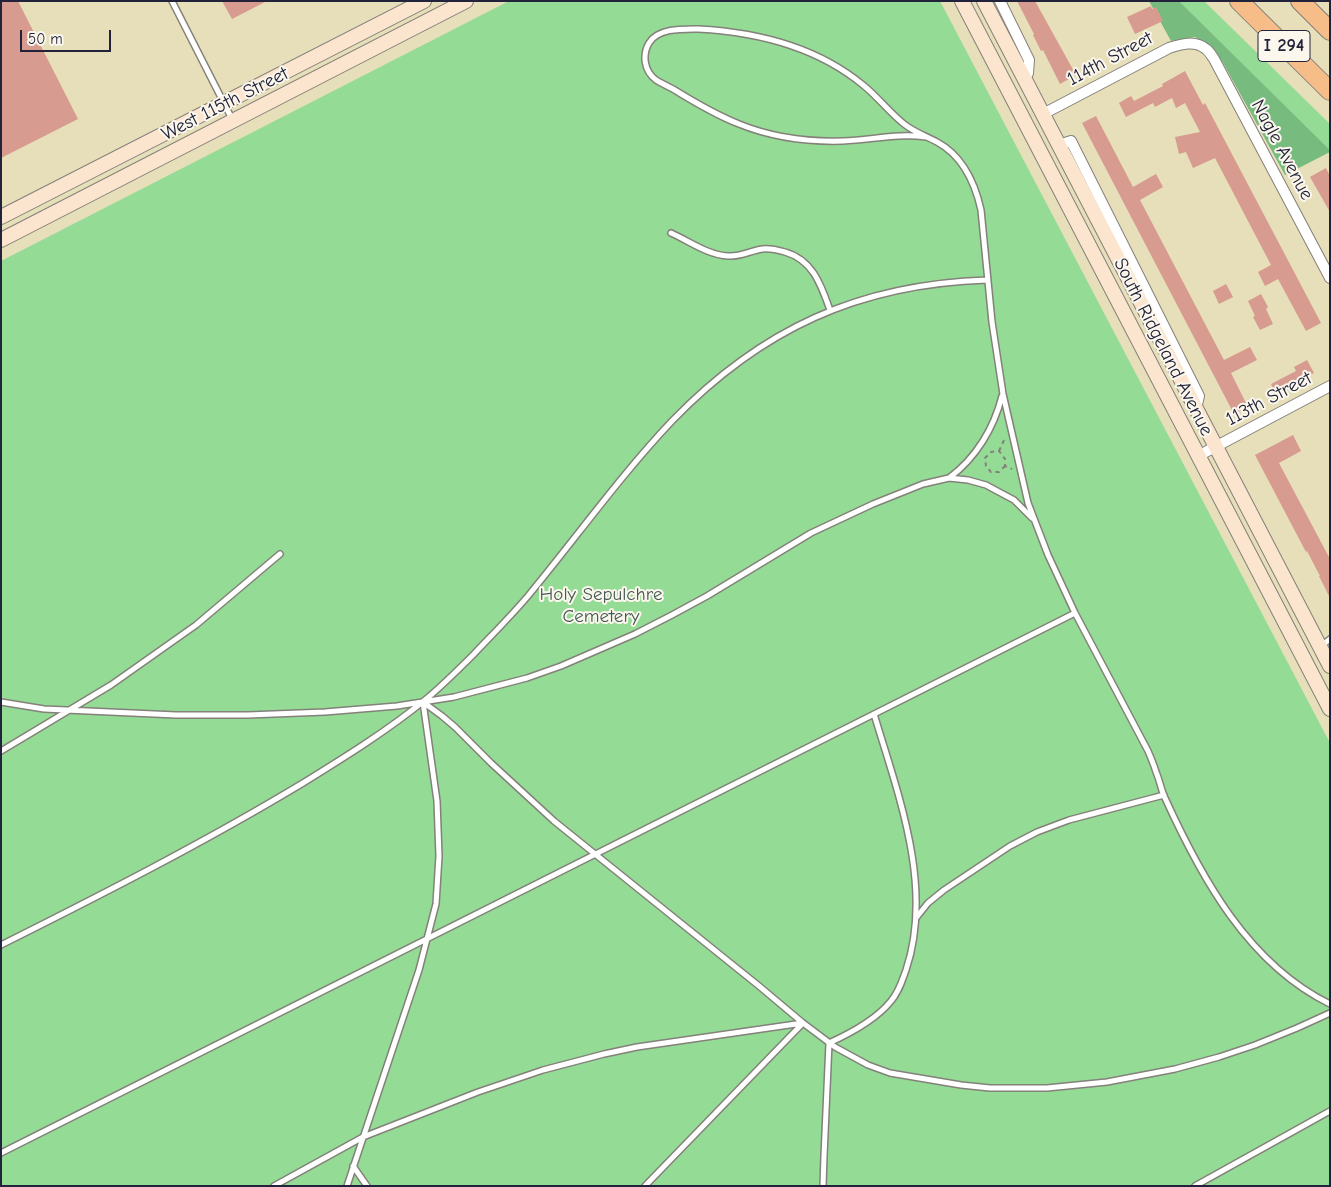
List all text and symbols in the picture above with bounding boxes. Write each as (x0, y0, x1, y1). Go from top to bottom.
scale bar (22, 20, 114, 52)
street label: 114th Street (1063, 27, 1157, 91)
text: 50 m (28, 30, 63, 48)
road number: I 294 (1258, 30, 1310, 61)
street label: West 115th Street (158, 62, 292, 146)
street label: Nagle Avenue (1246, 96, 1318, 204)
street label: South Ridgeland Avenue (1108, 254, 1218, 440)
street label: 113th Street (1222, 367, 1316, 431)
park label: Holy Sepulchre Cemetery (540, 584, 662, 628)

